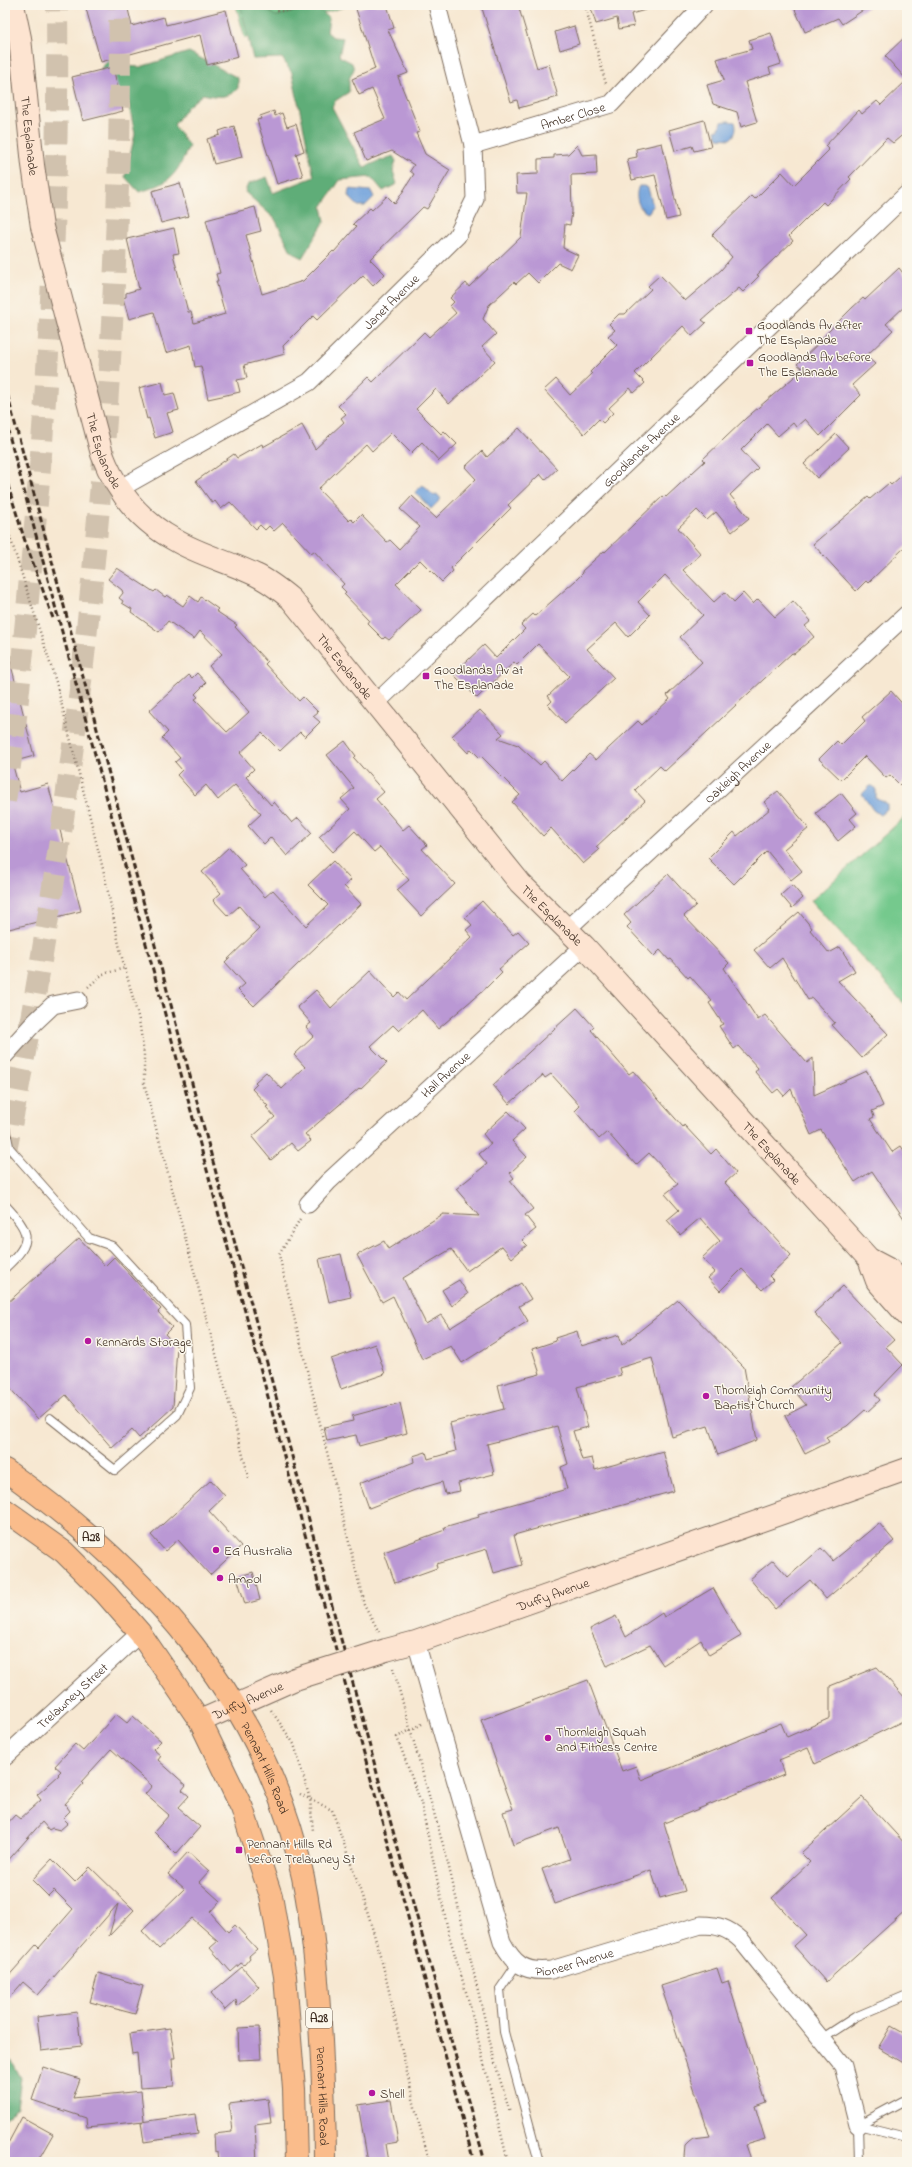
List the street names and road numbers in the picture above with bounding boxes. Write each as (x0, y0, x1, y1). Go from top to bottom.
street label: The Esplanade (15, 95, 42, 177)
street label: Amber Close (538, 98, 608, 135)
street label: Janet Avenue (360, 270, 424, 334)
street label: Goodlands Avenue (599, 409, 685, 492)
street label: The Esplanade (80, 411, 125, 493)
street label: The Esplanade (311, 630, 376, 704)
street label: Oakleigh Avenue (700, 736, 776, 808)
street label: The Esplanade (516, 881, 586, 951)
street label: Hall Avenue (417, 1047, 475, 1103)
street label: The Esplanade (737, 1118, 805, 1190)
road number: A28 (78, 1527, 104, 1547)
street label: Duffy Avenue (513, 1574, 592, 1617)
street label: Trelawney Street (33, 1658, 113, 1734)
street label: Duffy Avenue (209, 1677, 287, 1726)
street label: Pennant Hills Road (235, 1719, 293, 1817)
street label: Pioneer Avenue (535, 1944, 616, 1982)
road number: A28 (306, 2008, 332, 2028)
street label: Pennant Hills Road (310, 2046, 333, 2146)

